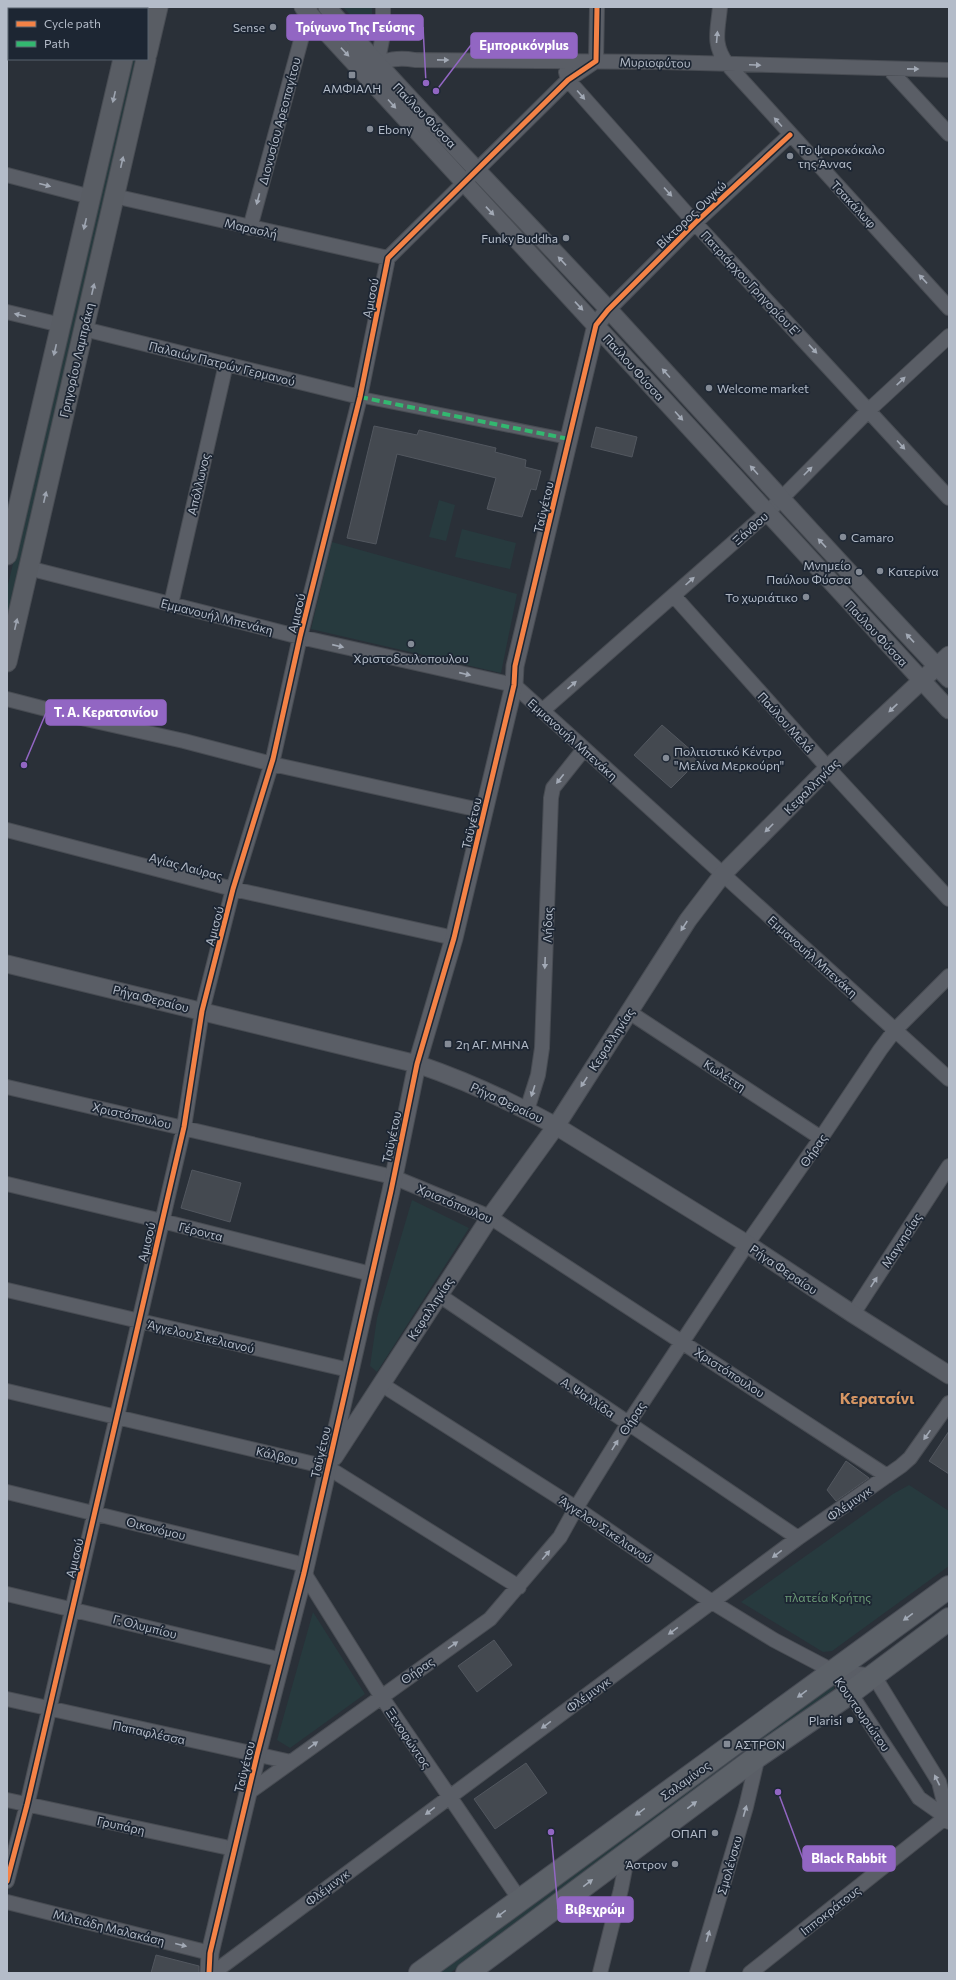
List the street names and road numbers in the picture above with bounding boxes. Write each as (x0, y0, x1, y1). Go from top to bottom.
street label: Μυριοφύτου (619, 54, 691, 70)
street label: Διονυσίου Αρεοπαγίτου (255, 55, 303, 186)
street label: Παύλου Φύσσα (391, 80, 459, 150)
street label: Βίκτορος Ουγκώ (653, 177, 729, 251)
street label: Τσακάλωφ (829, 178, 880, 231)
street label: Μαρασλή (223, 215, 279, 241)
street label: Πατριάρχου Γρηγορίου Ε' (699, 228, 803, 338)
street label: Αμισού (359, 277, 381, 319)
street label: Γρηγορίου Λαμπράκη (56, 301, 96, 419)
street label: Παύλου Φύσσα (600, 331, 668, 403)
street label: Παλαιών Πατρών Γερμανού (147, 338, 297, 388)
street label: Απόλλωνος (184, 452, 212, 516)
street label: Ταϋγέτου (530, 480, 556, 534)
street label: Ξάνθου (730, 508, 771, 547)
street label: Αμισού (284, 592, 308, 634)
street label: Εμμανουήλ Μπενάκη (159, 595, 275, 637)
street label: Παύλου Φύσσα (843, 597, 911, 669)
street label: Παύλου Μελά (755, 689, 817, 755)
street label: Εμμανουήλ Μπενάκη (525, 695, 621, 783)
street label: Κεφαλληνίας (780, 755, 842, 817)
street label: Ταϋγέτου (458, 796, 484, 850)
street label: Αγίας Λαύρας (148, 849, 224, 883)
street label: Αμισού (202, 905, 226, 947)
street label: Λήδας (539, 907, 555, 943)
street label: Εμμανουήλ Μπενάκη (765, 912, 861, 1000)
street label: Ρήγα Φεραίου (111, 982, 191, 1014)
street label: Κεφαλληνίας (585, 1005, 637, 1073)
street label: Κωλέττη (701, 1056, 749, 1094)
street label: Ρήγα Φεραίου (469, 1079, 546, 1125)
street label: Χριστόπουλου (91, 1099, 173, 1131)
street label: Ταϋγέτου (379, 1110, 403, 1164)
street label: Θήρας (797, 1131, 829, 1169)
street label: Χριστόπουλου (415, 1181, 495, 1225)
street label: Μαγνησίας (878, 1210, 924, 1270)
street label: Γέροντα (177, 1219, 225, 1243)
street label: Αμισού (134, 1221, 158, 1263)
street label: Ρήγα Φεραίου (748, 1241, 820, 1297)
street label: Κεφαλληνίας (404, 1274, 456, 1342)
street label: Άγγελου Σικελιανού (145, 1317, 256, 1355)
street label: Χριστόπουλου (692, 1344, 768, 1400)
street label: Α. Ψαλλίδα (558, 1374, 618, 1420)
street label: Θήρας (616, 1399, 648, 1437)
street label: Ταϋγέτου (307, 1425, 333, 1479)
street label: Κάλβου (255, 1443, 300, 1467)
street label: Φλέμινγκ (824, 1482, 874, 1523)
street label: Άγγελου Σικελιανού (556, 1492, 655, 1565)
street label: Οικονόμου (125, 1514, 187, 1542)
street label: Αμισού (62, 1537, 86, 1579)
street label: Γ. Ολυμπίου (112, 1611, 179, 1641)
street label: Θήρας (398, 1654, 436, 1686)
street label: Φλέμινγκ (563, 1673, 613, 1715)
street label: Κουντουριώτου (832, 1675, 894, 1754)
street label: Ξενοφώντος (384, 1705, 434, 1771)
street label: Παπαφλέσσα (111, 1717, 187, 1747)
street label: Ταϋγέτου (231, 1740, 257, 1794)
street label: Σαλαμίνος (658, 1757, 713, 1803)
street label: Γρυπάρη (96, 1813, 146, 1837)
street label: Σμολένσκυ (714, 1834, 744, 1896)
street label: Φλέμινγκ (302, 1866, 352, 1908)
street label: Ιπποκράτους (797, 1882, 863, 1938)
street label: Μιλτιάδη Μαλακάση (52, 1906, 166, 1948)

